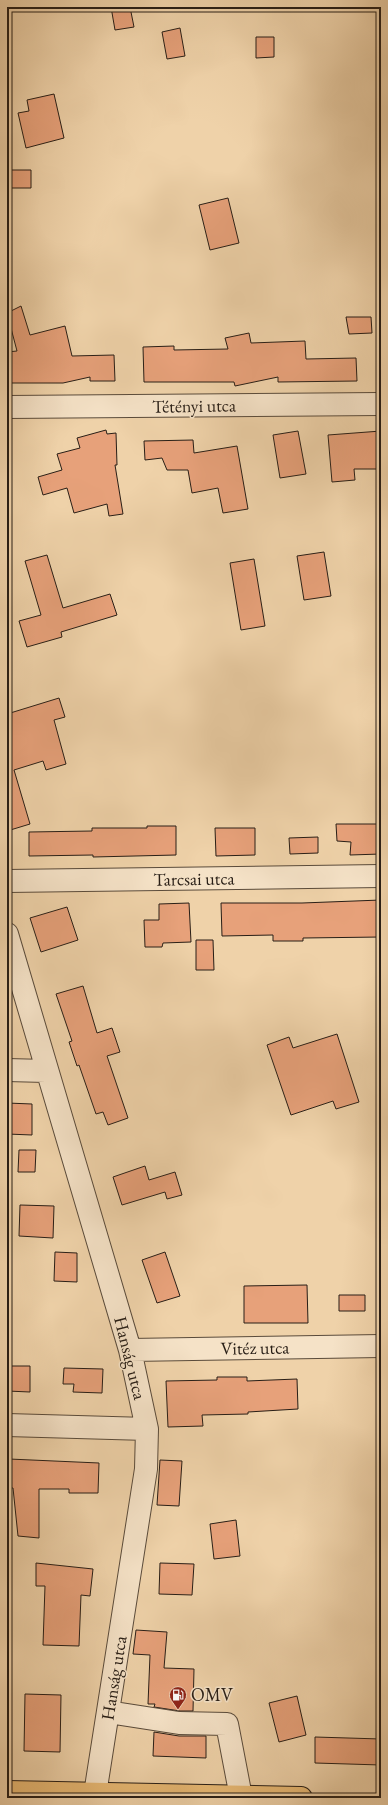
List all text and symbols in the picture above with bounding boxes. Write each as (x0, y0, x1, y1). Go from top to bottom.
street label: Tétényi utca (152, 393, 237, 418)
street label: Tarcsai utca (153, 866, 236, 891)
street label: Hanság utca (109, 1314, 152, 1403)
street label: Vitéz utca (220, 1335, 290, 1360)
street label: Hanság utca (95, 1633, 132, 1722)
place label: OMV (191, 1683, 234, 1706)
fuel station icon: OMV (168, 1685, 188, 1710)

